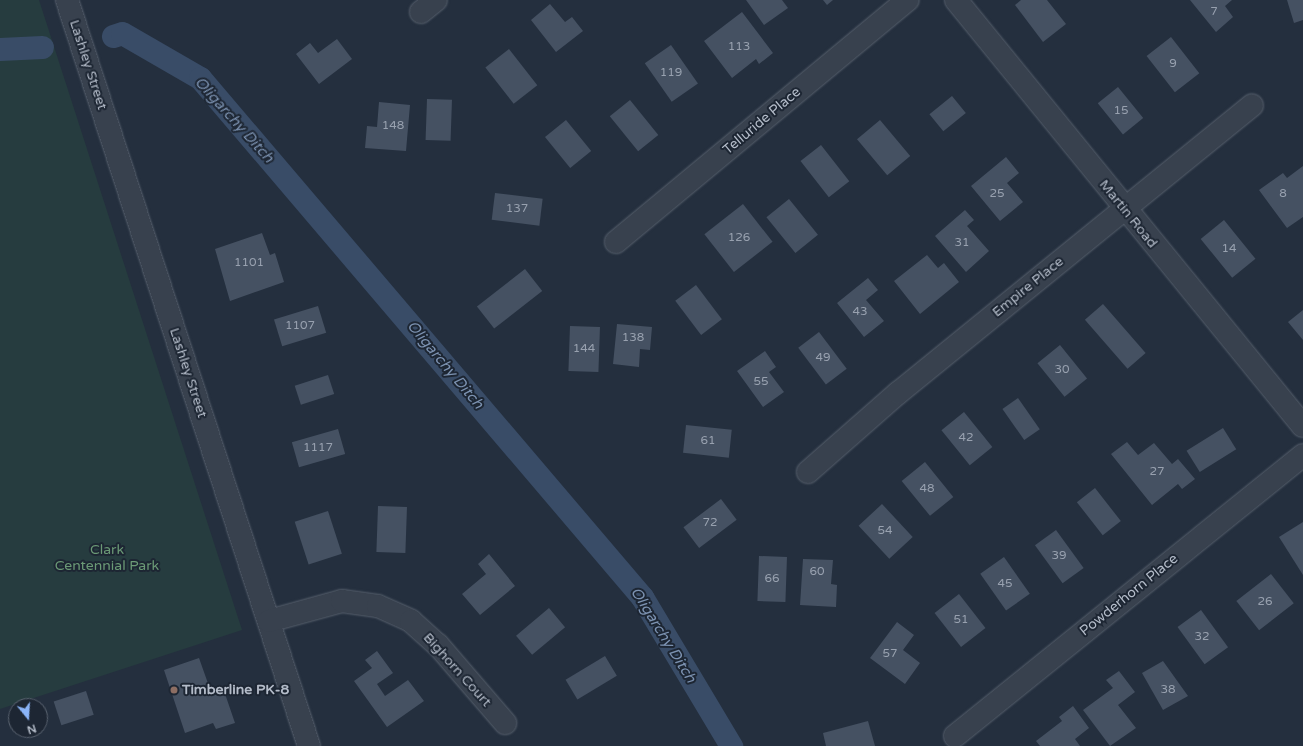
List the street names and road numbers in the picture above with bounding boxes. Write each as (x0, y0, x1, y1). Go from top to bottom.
street label: Lashley Street (66, 18, 110, 112)
street label: Telluride Place (720, 84, 804, 158)
street label: Martin Road (1095, 176, 1161, 252)
street label: Empire Place (989, 253, 1067, 321)
street label: Lashley Street (166, 326, 210, 420)
street label: Powderhorn Place (1077, 550, 1181, 640)
street label: Bighorn Court (419, 630, 495, 710)

